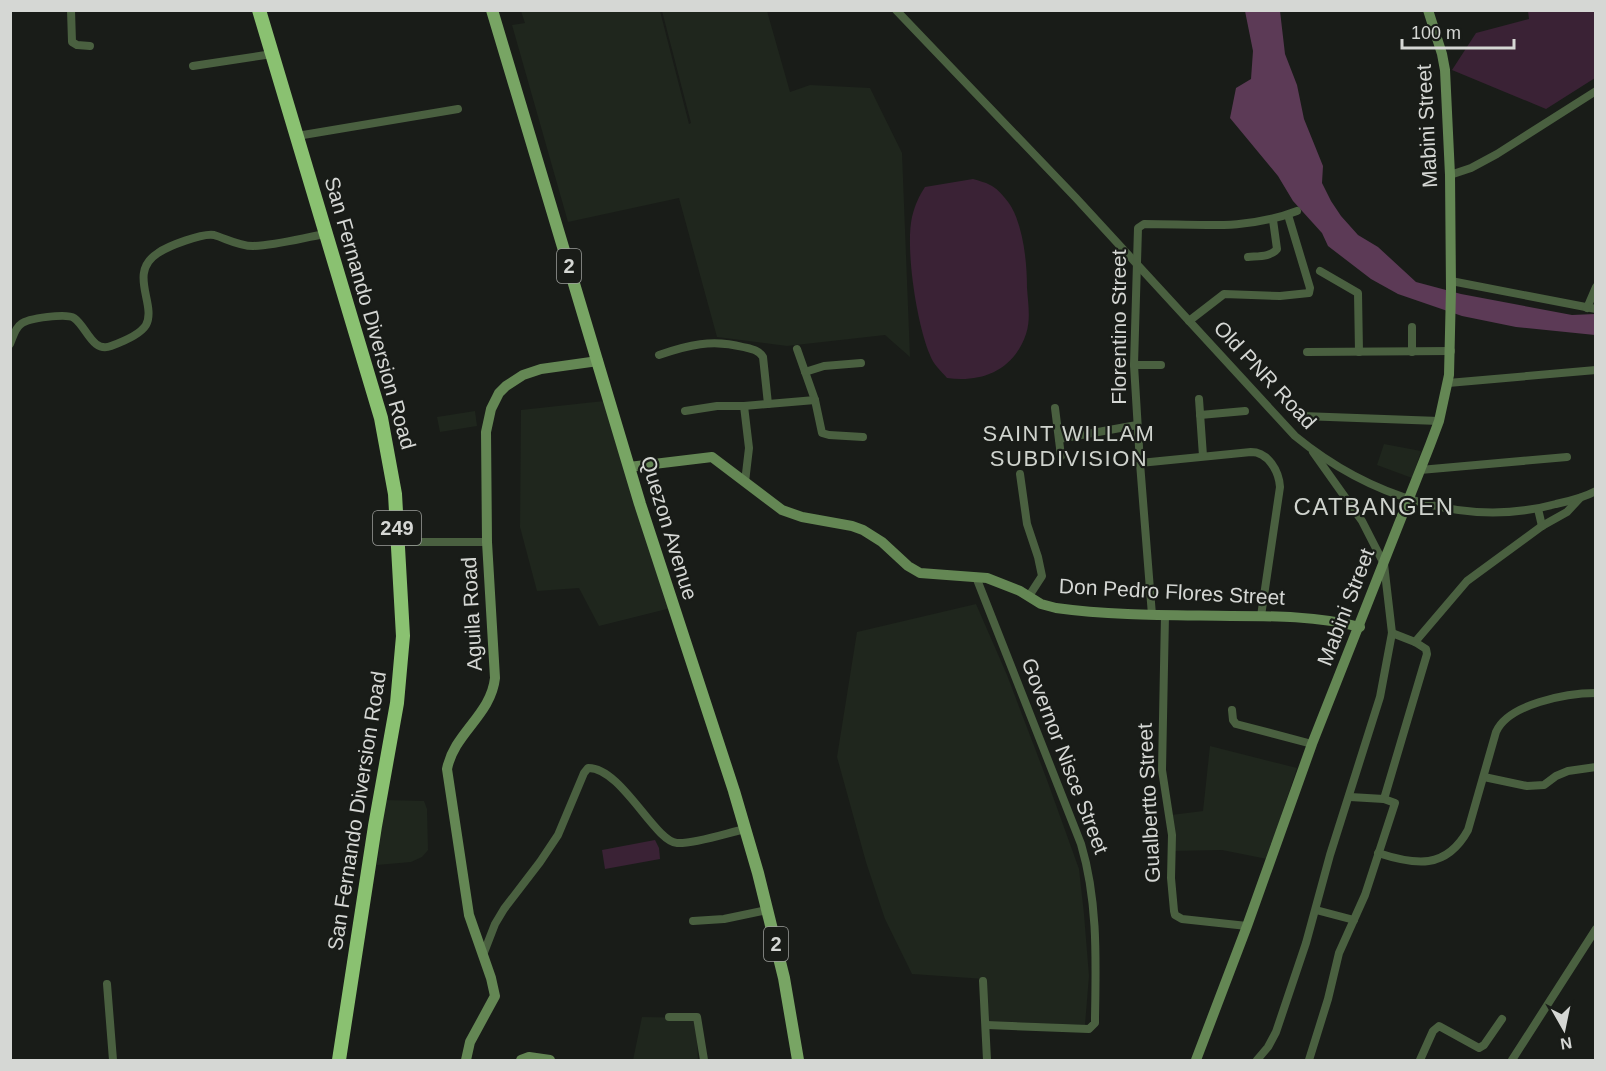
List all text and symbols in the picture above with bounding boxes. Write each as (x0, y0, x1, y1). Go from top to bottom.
scale bar (1402, 12, 1514, 50)
text: 100 m (1411, 23, 1461, 43)
street label: Mabini Street (1412, 63, 1441, 188)
street label: San Fernando Diversion Road (320, 174, 420, 452)
road number: 2 (557, 249, 581, 283)
street label: Florentino Street (1107, 249, 1130, 405)
street label: Old PNR Road (1210, 316, 1321, 433)
district label: SAINT WILLAM SUBDIVISION (983, 421, 1155, 471)
street label: Quezon Avenue (637, 453, 702, 602)
district label: CATBANGEN (1293, 493, 1455, 520)
road number: 249 (373, 511, 421, 545)
street label: Mabini Street (1313, 545, 1378, 669)
street label: Aguila Road (457, 556, 486, 672)
street label: Don Pedro Flores Street (1058, 574, 1286, 609)
street label: Governor Nisce Street (1018, 655, 1113, 857)
street label: San Fernando Diversion Road (323, 670, 390, 952)
street label: Gualbertto Street (1133, 722, 1164, 883)
road number: 2 (764, 927, 788, 961)
north arrow (1534, 999, 1594, 1059)
text: N (1559, 1034, 1573, 1053)

